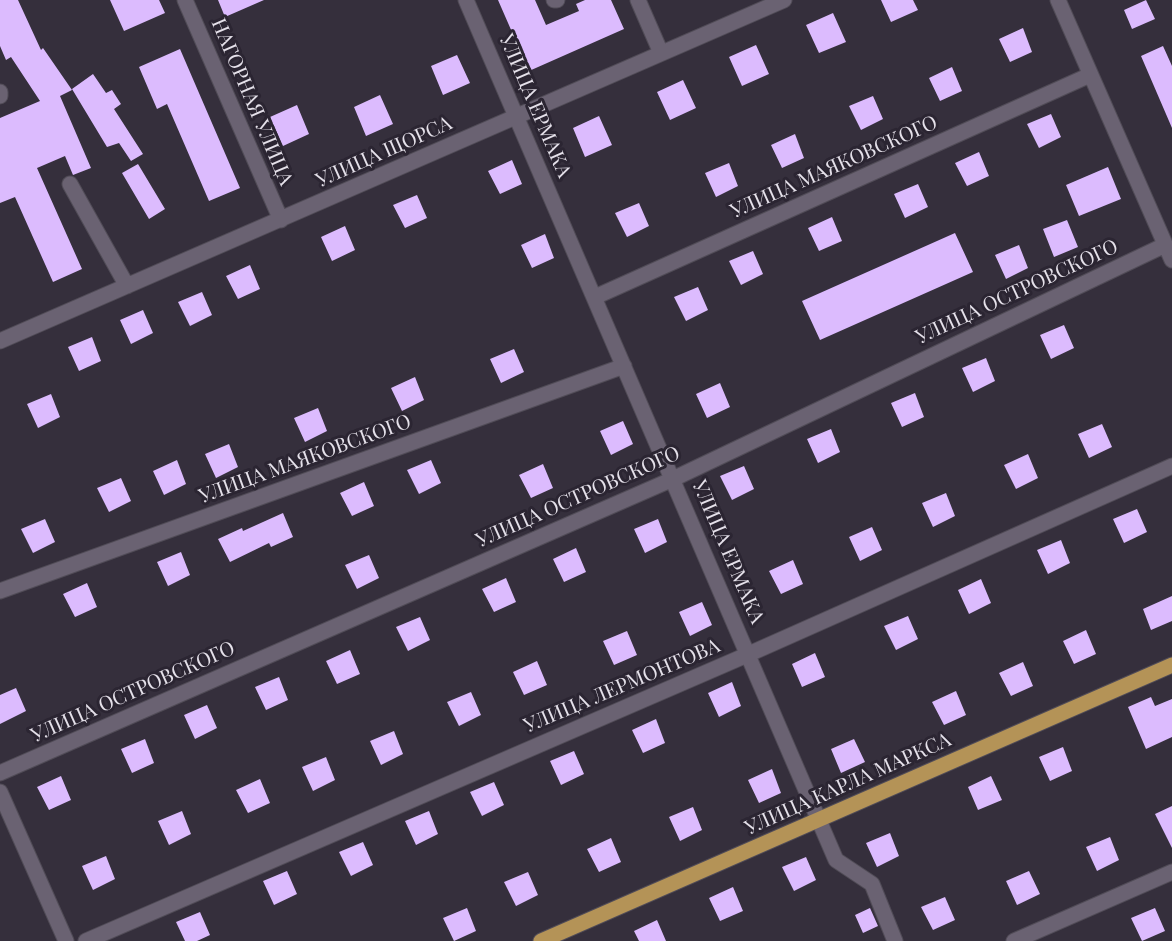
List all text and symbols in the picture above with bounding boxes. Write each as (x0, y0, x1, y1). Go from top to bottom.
street label: НАГОРНАЯ УЛИЦА (206, 15, 298, 189)
street label: УЛИЦА ЕРМАКА (494, 31, 576, 181)
street label: УЛИЦА ЩОРСА (312, 111, 456, 193)
street label: УЛИЦА МАЯКОВСКОГО (727, 111, 941, 223)
street label: УЛИЦА ОСТРОВСКОГО (912, 235, 1122, 349)
street label: УЛИЦА МАЯКОВСКОГО (196, 409, 414, 509)
street label: УЛИЦА ОСТРОВСКОГО (472, 441, 684, 553)
street label: УЛИЦА ЕРМАКА (687, 477, 769, 627)
street label: УЛИЦА ЛЕРМОНТОВА (520, 634, 724, 738)
street label: УЛИЦА ОСТРОВСКОГО (27, 636, 239, 748)
street label: УЛИЦА КАРЛА МАРКСА (741, 728, 955, 840)

